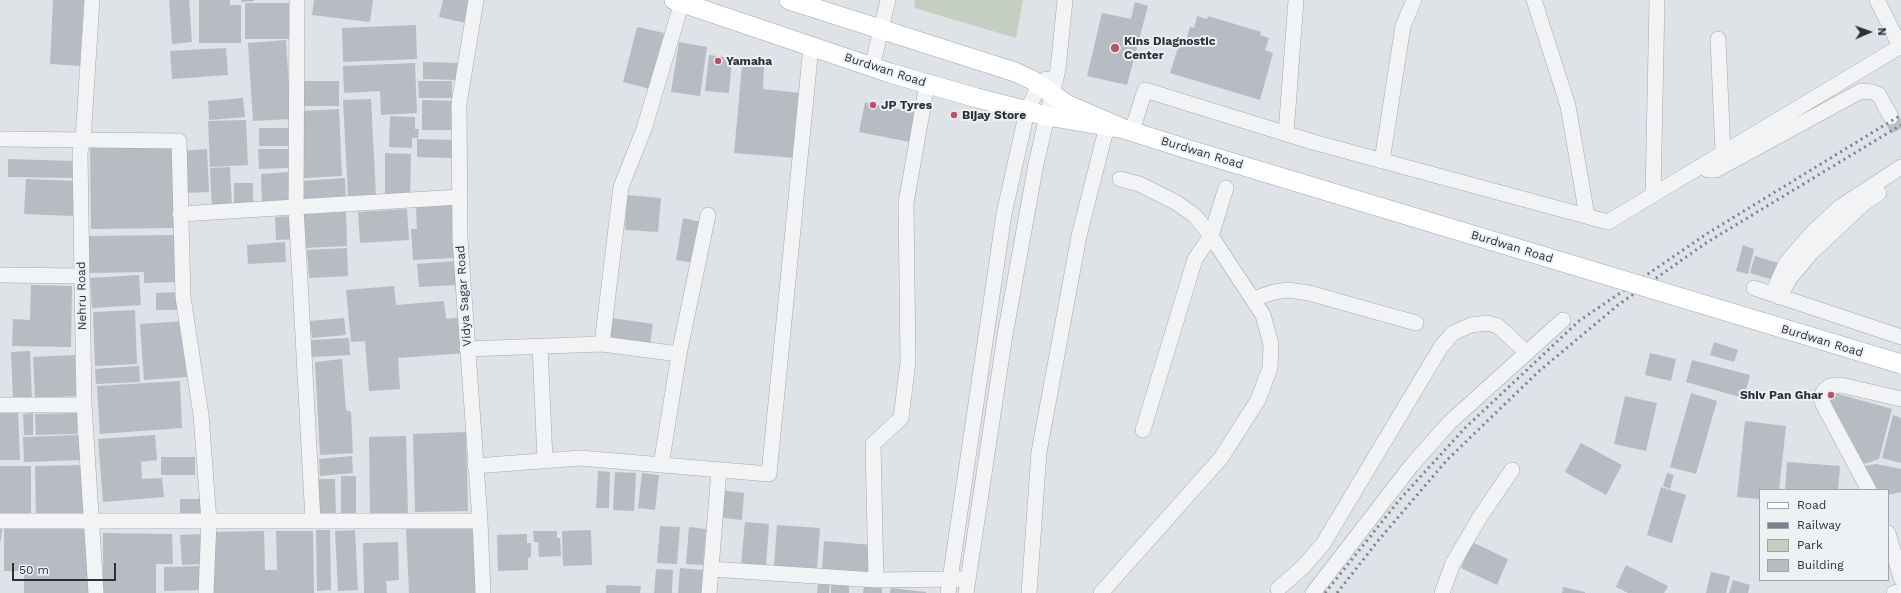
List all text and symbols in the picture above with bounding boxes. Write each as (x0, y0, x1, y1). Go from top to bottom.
north arrow (1849, 12, 1889, 52)
text: N (1875, 27, 1888, 36)
place label: Kins Diagnostic Center (1124, 34, 1215, 62)
marker: Kins Diagnostic Center (1109, 42, 1121, 54)
street label: Burdwan Road (842, 50, 928, 90)
place label: Yamaha (726, 54, 772, 68)
marker: Yamaha (713, 56, 723, 66)
place label: JP Tyres (881, 98, 932, 112)
marker: JP Tyres (868, 100, 878, 110)
place label: Bijay Store (962, 108, 1026, 122)
marker: Bijay Store (949, 110, 959, 120)
street label: Burdwan Road (1159, 134, 1245, 172)
street label: Burdwan Road (1469, 228, 1555, 266)
street label: Vidya Sagar Road (453, 245, 475, 347)
street label: Nehru Road (74, 262, 90, 330)
street label: Burdwan Road (1779, 322, 1865, 360)
place label: Shiv Pan Ghar (1740, 388, 1823, 402)
marker: Shiv Pan Ghar (1826, 390, 1836, 400)
legend (1759, 489, 1889, 581)
text: Road (1797, 498, 1826, 512)
text: Railway (1797, 518, 1841, 532)
text: Park (1797, 538, 1823, 552)
scale bar (14, 555, 118, 581)
text: Building (1797, 558, 1844, 572)
text: 50 m (19, 563, 49, 577)

